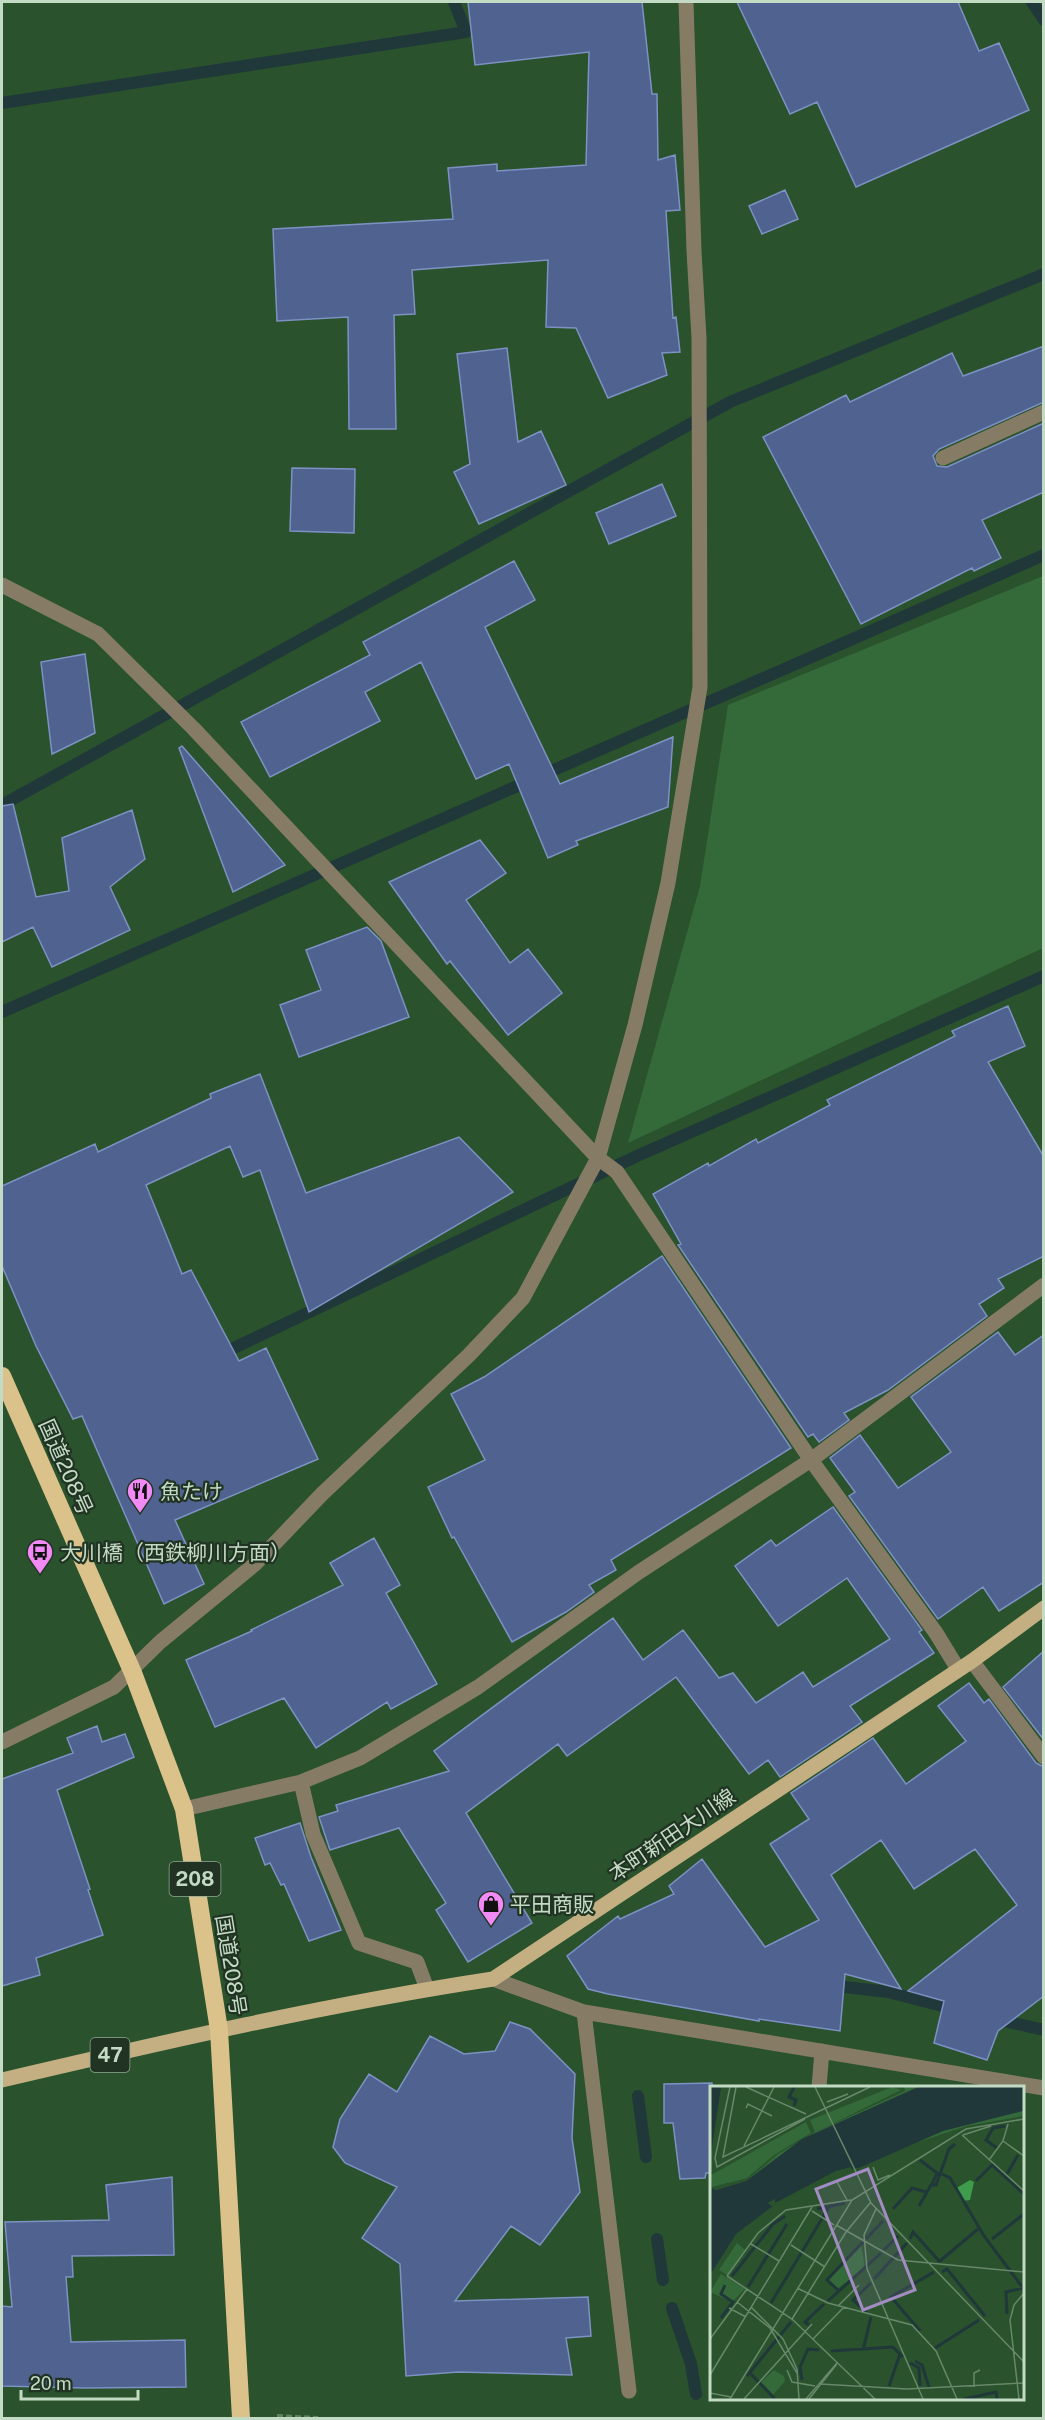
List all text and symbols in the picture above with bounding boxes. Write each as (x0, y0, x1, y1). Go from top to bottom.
street label: 国道208号 (34, 1415, 98, 1519)
restaurant icon: 魚たけ (125, 1476, 155, 1514)
place label: 魚たけ (160, 1479, 223, 1504)
bus stop icon: 大川橋（西鉄柳川方面） (25, 1537, 55, 1575)
place label: 大川橋（西鉄柳川方面） (60, 1540, 291, 1565)
street label: 本町新田大川線 (604, 1784, 740, 1886)
road number: 208 (170, 1862, 220, 1896)
shop icon: 平田商販 (476, 1889, 506, 1927)
place label: 平田商販 (510, 1892, 594, 1917)
street label: 国道208号 (211, 1913, 251, 2017)
road number: 47 (90, 2038, 130, 2072)
inset map (710, 2086, 1024, 2399)
scale bar (21, 2363, 138, 2401)
text: 20 m (30, 2373, 72, 2394)

